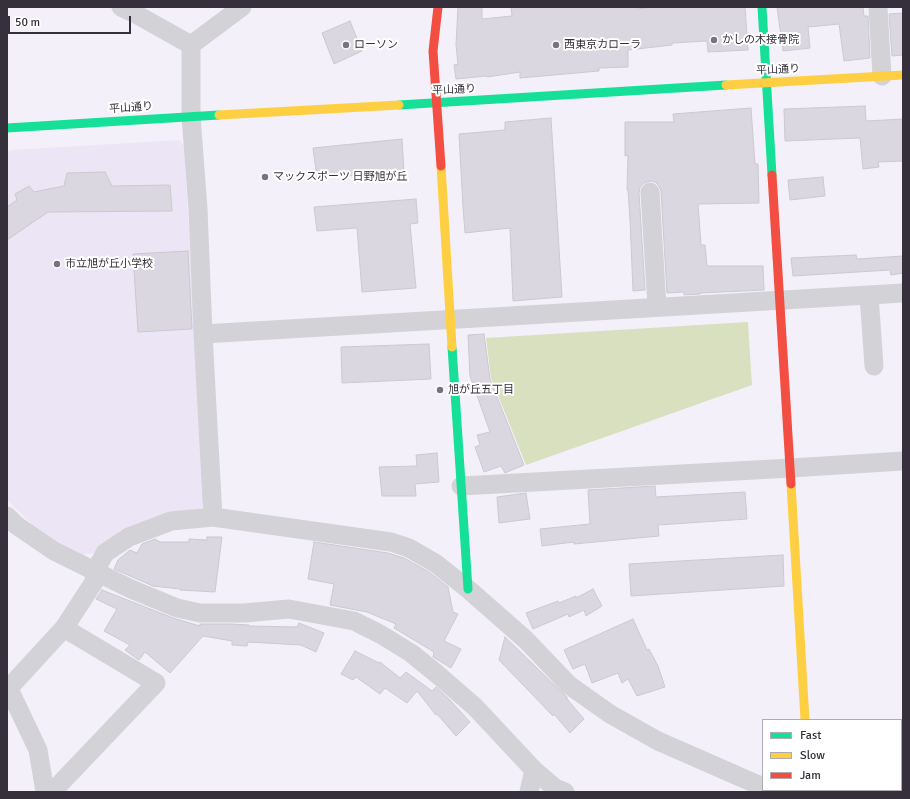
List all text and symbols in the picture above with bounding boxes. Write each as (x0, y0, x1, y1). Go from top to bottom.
scale bar (10, 8, 133, 34)
text: 50 m (15, 15, 40, 30)
place label: かしの木接骨院 (722, 33, 799, 47)
marker: かしの木接骨院 (709, 35, 719, 45)
place label: ローソン (354, 38, 398, 52)
place label: 西東京カローラ (564, 38, 641, 52)
marker: ローソン (341, 40, 351, 50)
marker: 西東京カローラ (551, 40, 561, 50)
street label: 平山通り (756, 62, 800, 78)
street label: 平山通り (432, 82, 476, 98)
street label: 平山通り (109, 100, 153, 116)
place label: マックスポーツ 日野旭が丘 (273, 170, 407, 184)
marker: マックスポーツ 日野旭が丘 (260, 172, 270, 182)
place label: 市立旭が丘小学校 (65, 257, 153, 271)
marker: 市立旭が丘小学校 (52, 259, 62, 269)
place label: 旭が丘五丁目 (448, 383, 514, 397)
marker: 旭が丘五丁目 (435, 385, 445, 395)
legend (762, 719, 902, 791)
text: Fast (800, 728, 821, 743)
text: Slow (800, 748, 825, 763)
text: Jam (800, 768, 821, 783)

